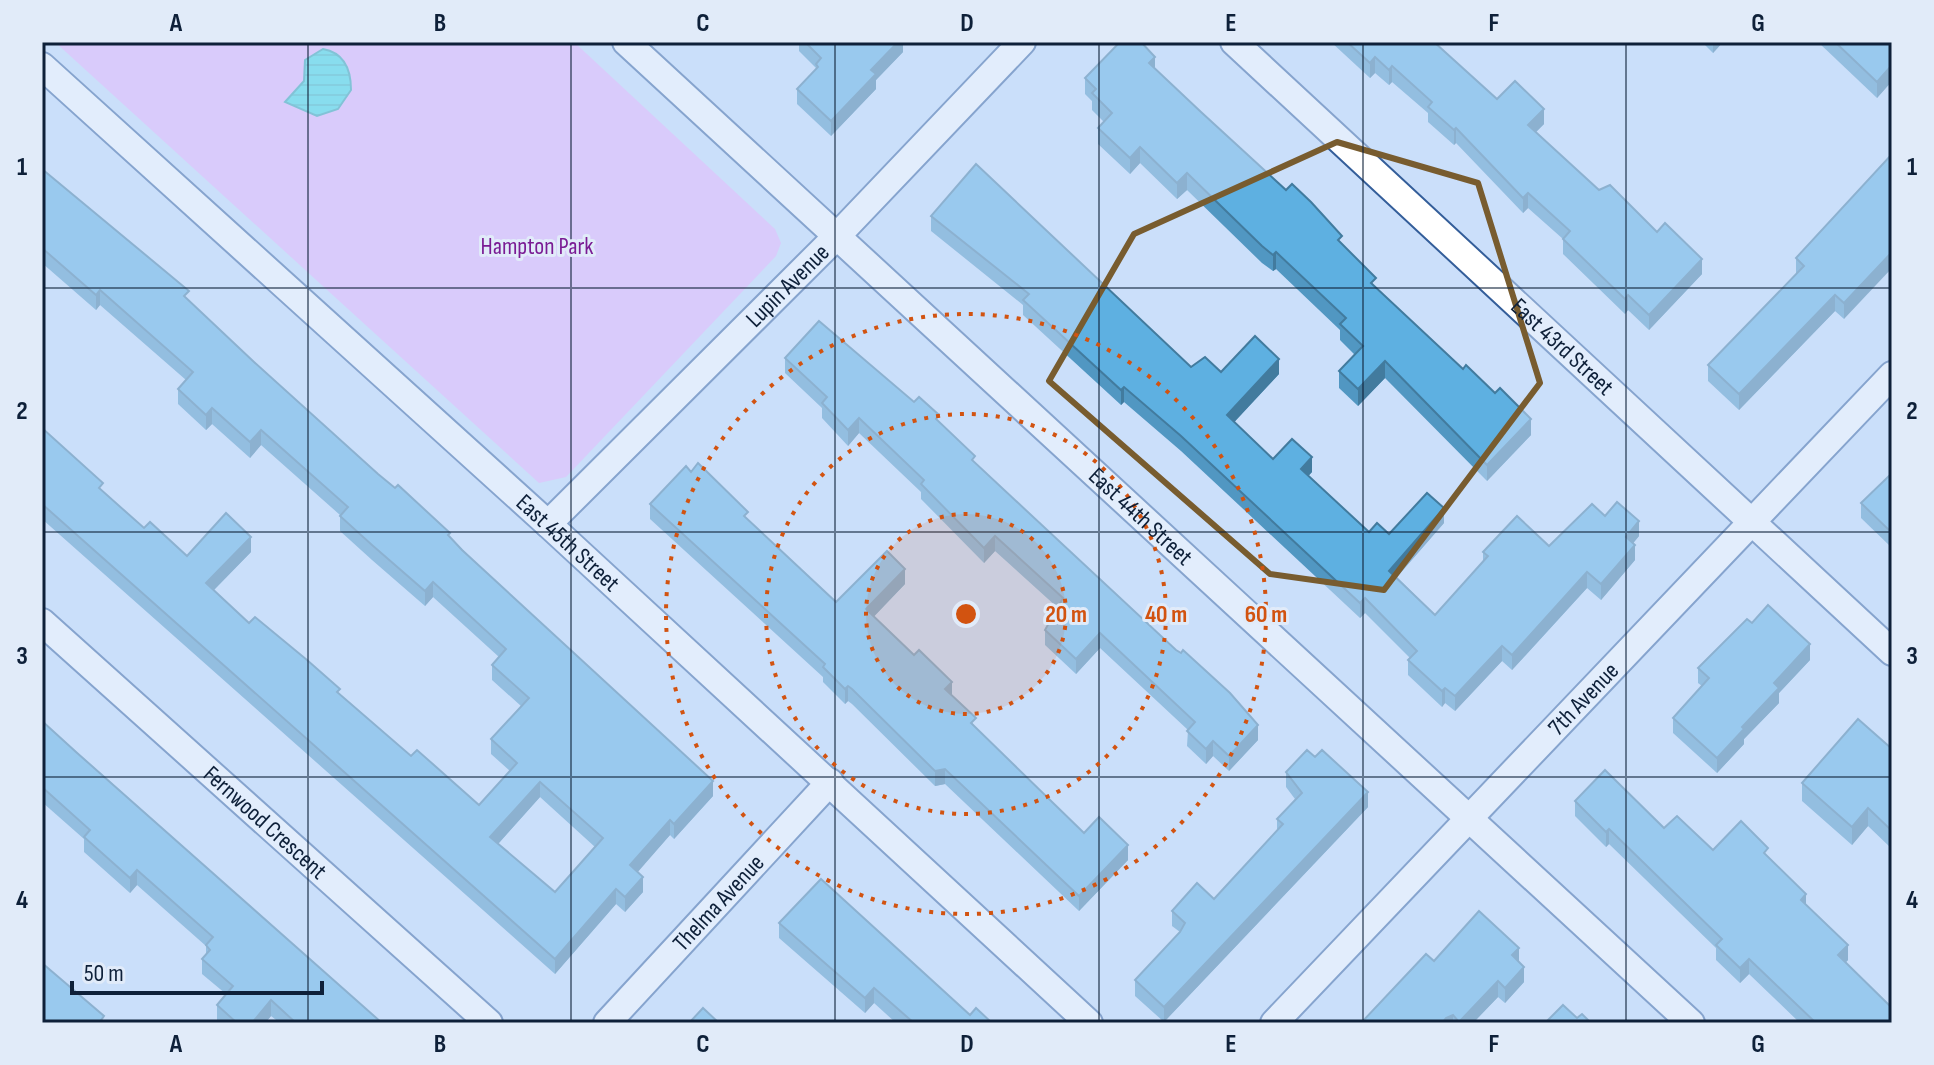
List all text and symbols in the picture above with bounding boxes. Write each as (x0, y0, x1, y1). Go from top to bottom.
text: A (169, 8, 183, 39)
text: B (434, 8, 446, 39)
text: C (696, 8, 710, 39)
text: D (960, 8, 974, 39)
text: E (1225, 8, 1237, 39)
text: F (1489, 8, 1500, 39)
text: G (1751, 8, 1765, 39)
text: 1 (17, 152, 27, 183)
text: 1 (1907, 152, 1917, 183)
park label: Hampton Park (480, 232, 594, 261)
street label: Lupin Avenue (740, 238, 835, 333)
street label: East 43rd Street (1505, 292, 1620, 401)
text: 2 (16, 396, 28, 427)
text: 2 (1906, 396, 1918, 427)
street label: East 44th Street (1083, 461, 1199, 571)
street label: East 45th Street (510, 488, 626, 598)
centre of rings (952, 600, 980, 628)
text: 20 m (1045, 600, 1087, 629)
text: 40 m (1145, 600, 1187, 629)
text: 60 m (1245, 600, 1287, 629)
text: 3 (16, 641, 28, 672)
text: 3 (1906, 641, 1918, 672)
street label: 7th Avenue (1542, 656, 1625, 741)
street label: Fernwood Crescent (198, 759, 333, 885)
street label: Thelma Avenue (667, 848, 770, 957)
text: 4 (16, 885, 28, 916)
text: 4 (1906, 885, 1918, 916)
scale bar (72, 945, 322, 995)
text: 50 m (84, 959, 124, 988)
text: A (169, 1029, 183, 1060)
text: B (434, 1029, 446, 1060)
text: C (696, 1029, 710, 1060)
text: D (960, 1029, 974, 1060)
text: E (1225, 1029, 1237, 1060)
text: F (1489, 1029, 1500, 1060)
text: G (1751, 1029, 1765, 1060)

